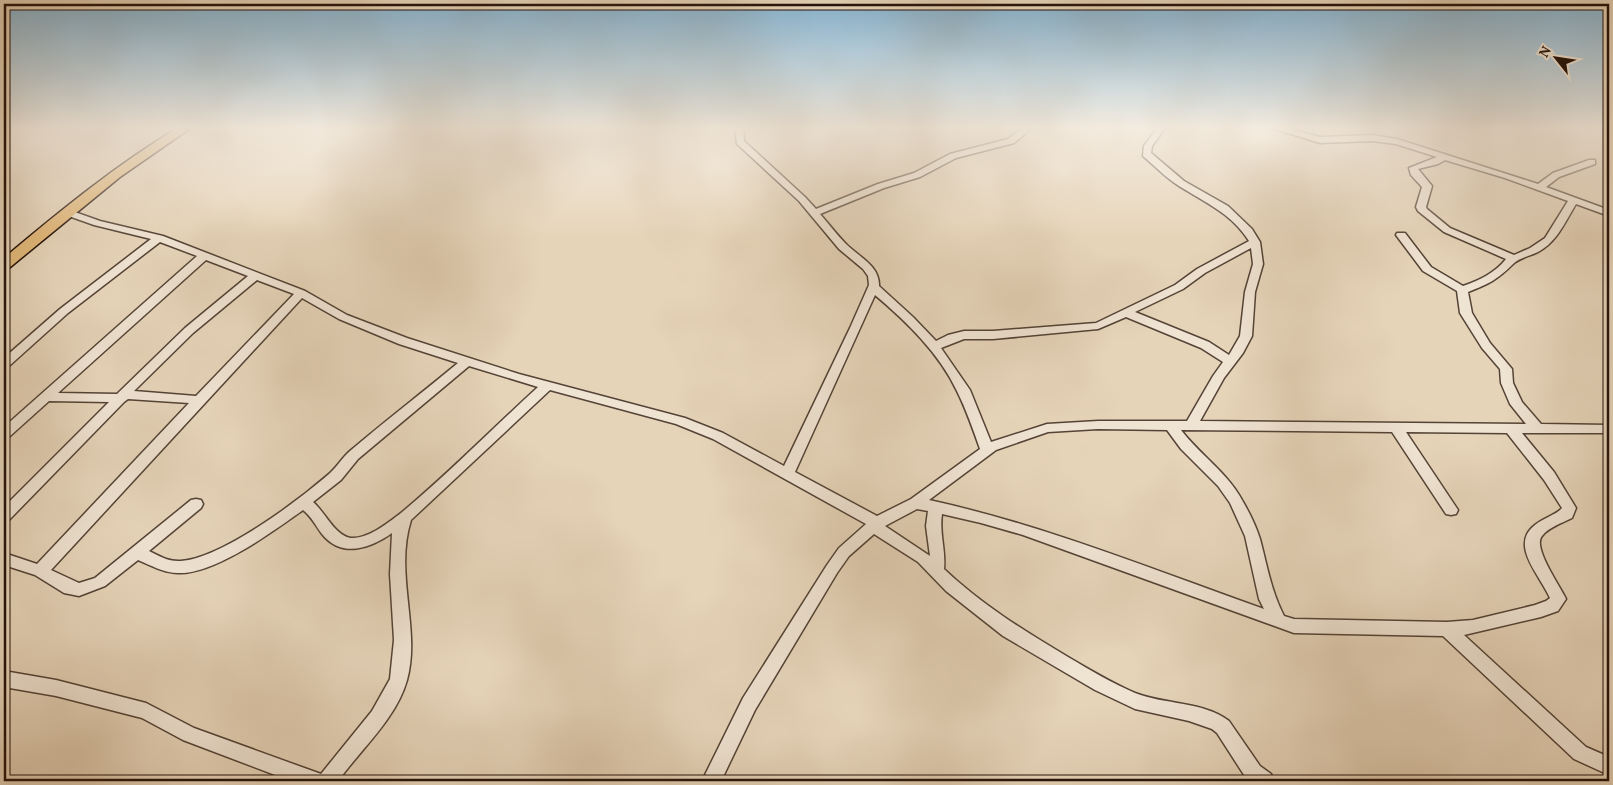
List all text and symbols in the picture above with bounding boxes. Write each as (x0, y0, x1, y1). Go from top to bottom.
north arrow (1530, 32, 1580, 82)
text: N (1535, 43, 1557, 61)

